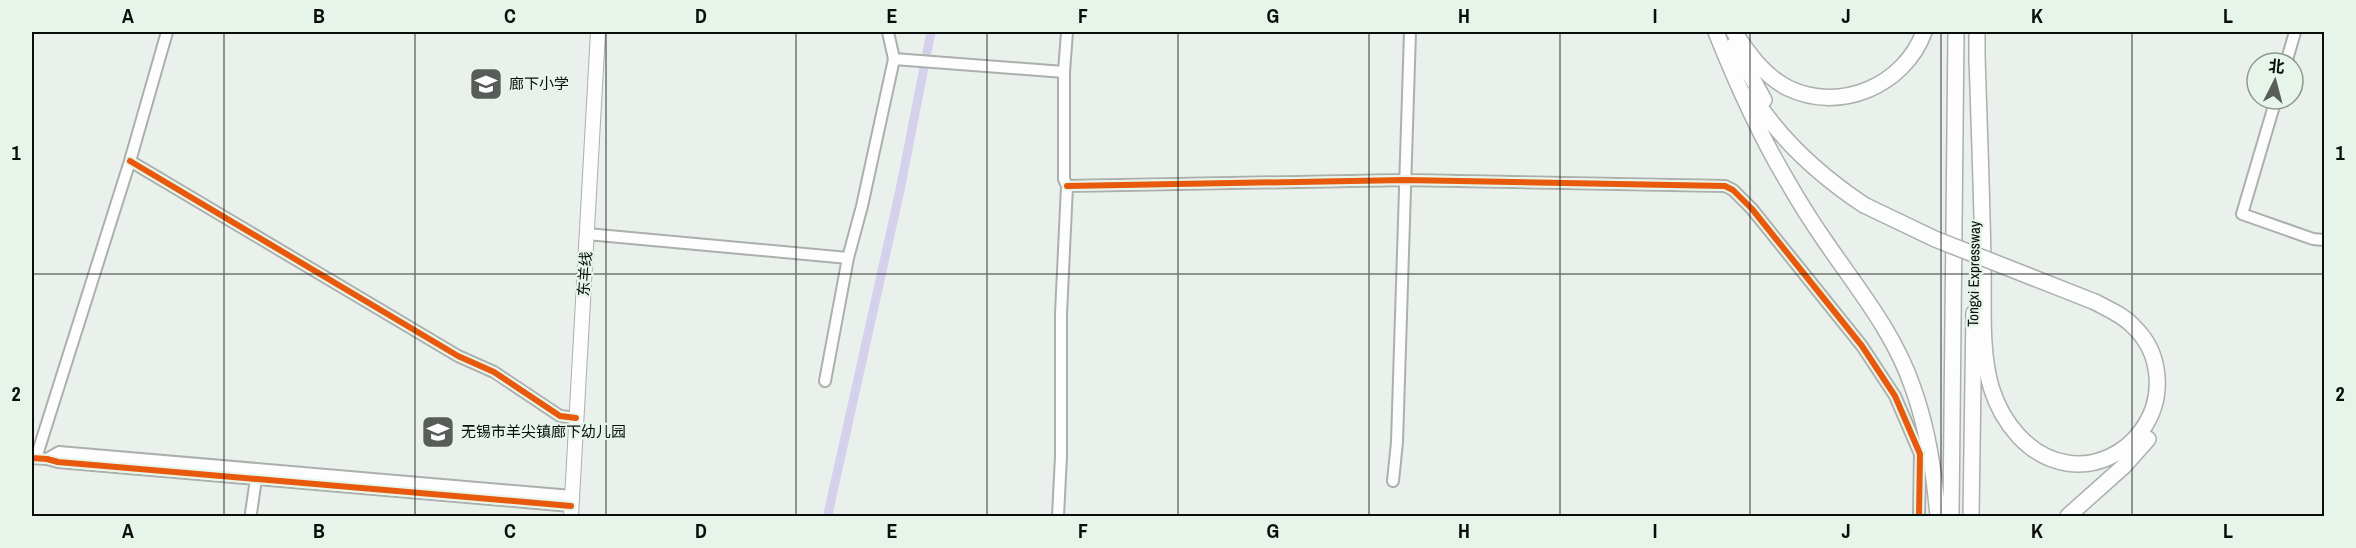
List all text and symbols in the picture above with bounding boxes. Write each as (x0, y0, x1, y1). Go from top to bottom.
text: A (122, 2, 134, 29)
text: B (313, 2, 325, 29)
text: C (504, 2, 516, 29)
text: D (695, 2, 707, 29)
text: E (887, 2, 898, 29)
text: F (1078, 2, 1088, 29)
text: G (1267, 2, 1279, 29)
text: H (1458, 2, 1470, 29)
text: I (1653, 2, 1657, 29)
text: J (1841, 2, 1851, 29)
text: K (2031, 2, 2043, 29)
text: L (2223, 2, 2233, 29)
north arrow (2245, 51, 2305, 111)
text: 北 (2267, 54, 2286, 78)
school or university icon: 廊下小学 (468, 66, 504, 102)
place label: 廊下小学 (509, 73, 569, 94)
text: 1 (11, 139, 21, 166)
text: 1 (2335, 139, 2345, 166)
street label: Tongxi Expressway (1962, 220, 1985, 327)
street label: 东羊线 (572, 251, 597, 297)
text: 2 (11, 380, 21, 407)
text: 2 (2335, 380, 2345, 407)
school or university icon: 无锡市羊尖镇廊下幼儿园 (420, 414, 456, 450)
place label: 无锡市羊尖镇廊下幼儿园 (461, 421, 626, 442)
text: A (122, 517, 134, 544)
text: B (313, 517, 325, 544)
text: C (504, 517, 516, 544)
text: D (695, 517, 707, 544)
text: E (887, 517, 898, 544)
text: F (1078, 517, 1088, 544)
text: G (1267, 517, 1279, 544)
text: H (1458, 517, 1470, 544)
text: I (1653, 517, 1657, 544)
text: J (1841, 517, 1851, 544)
text: K (2031, 517, 2043, 544)
text: L (2223, 517, 2233, 544)

